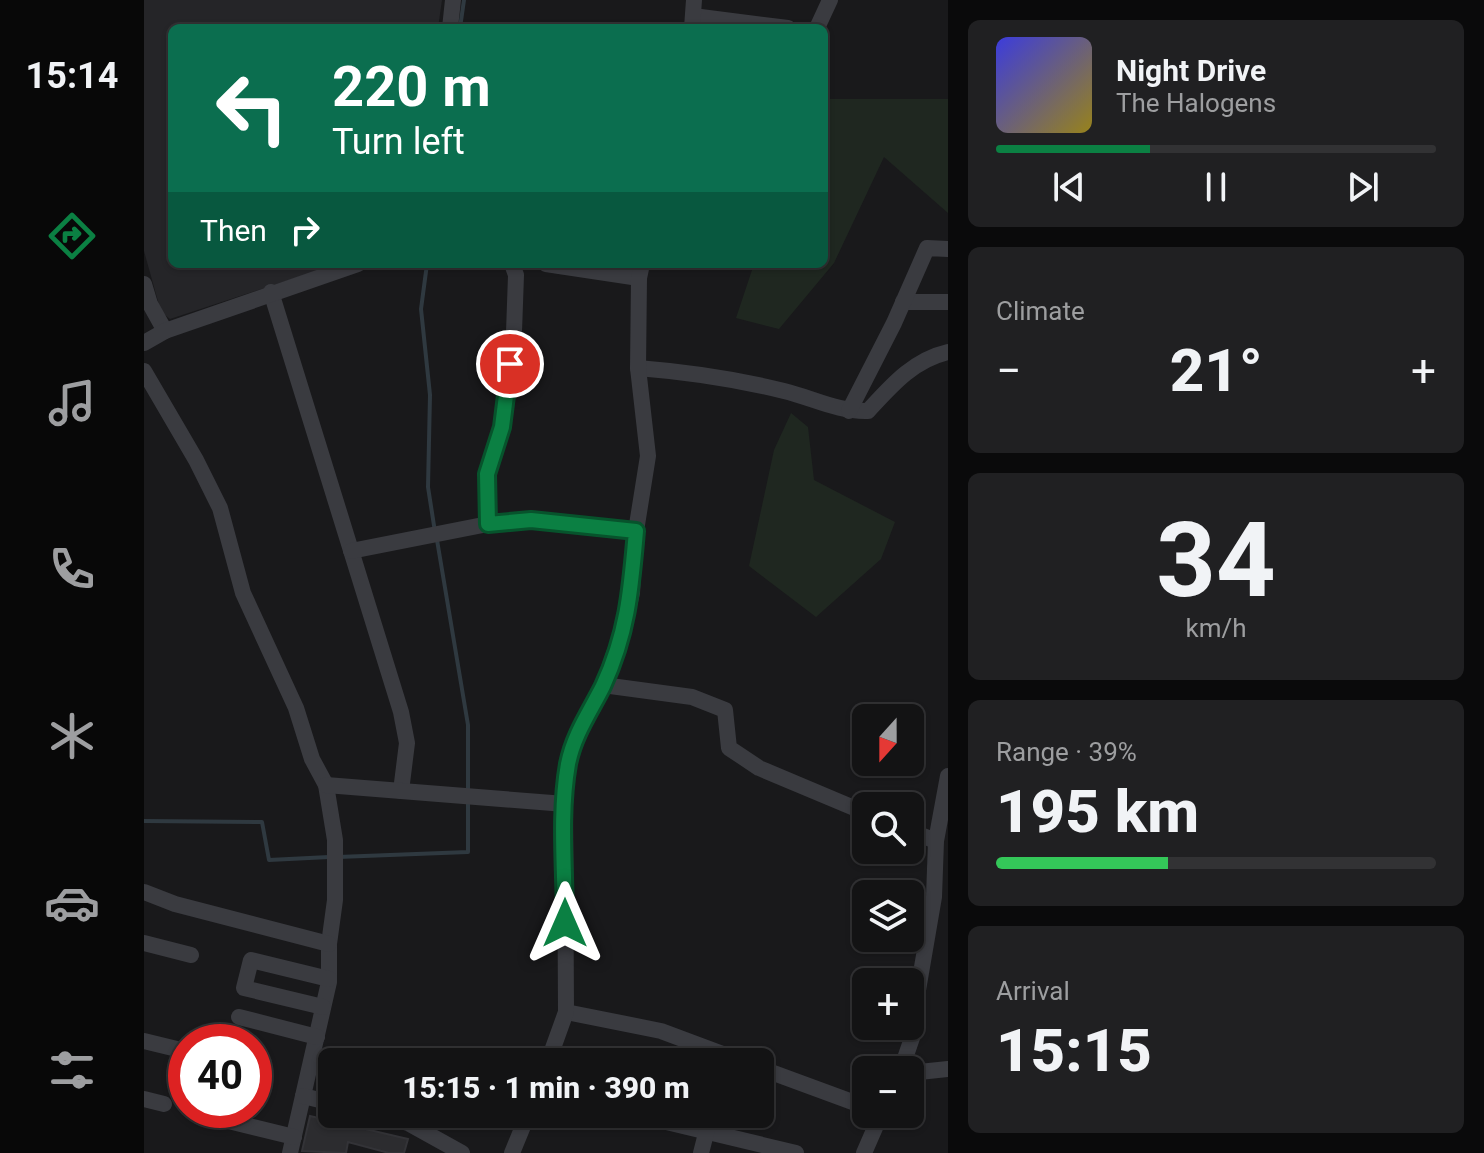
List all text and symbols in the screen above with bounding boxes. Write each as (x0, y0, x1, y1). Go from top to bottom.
text: Night Drive (1116, 53, 1266, 88)
text: 220 m (332, 54, 491, 120)
text: 15:14 (26, 55, 118, 97)
icon: left (200, 56, 304, 160)
text: The Halogens (1116, 88, 1276, 118)
text: Turn left (332, 121, 465, 163)
icon: previous (1047, 165, 1091, 209)
icon: pause (1194, 165, 1238, 209)
icon: next (1341, 165, 1385, 209)
icon: directions (44, 208, 100, 264)
icon: right (283, 208, 327, 252)
text: Then (200, 213, 267, 248)
text: Climate (996, 296, 1085, 326)
pin (476, 330, 544, 398)
text: 21° (1170, 335, 1263, 406)
icon: arrive (488, 342, 532, 386)
text: − (996, 345, 1021, 397)
text: + (1411, 345, 1436, 397)
icon: music (44, 375, 100, 431)
text: 34 (1156, 500, 1276, 621)
icon: phone (44, 541, 100, 597)
text: km/h (1185, 613, 1247, 643)
north arrow (852, 704, 924, 776)
map controls (852, 704, 924, 1128)
icon: climate (44, 708, 100, 764)
text: Range · 39% (996, 737, 1137, 767)
text: 195 km (996, 776, 1199, 847)
button: search (852, 792, 924, 864)
icon: car (44, 875, 100, 931)
button: layers (852, 880, 924, 952)
position arrow (523, 881, 607, 965)
button: + (852, 968, 924, 1040)
text: Arrival (996, 976, 1070, 1006)
text: 15:15 (996, 1015, 1152, 1086)
speed limit sign: 40 (168, 1024, 272, 1128)
icon: filters (44, 1042, 100, 1098)
button: − (852, 1056, 924, 1128)
text: 15:15 · 1 min · 390 m (402, 1070, 690, 1105)

